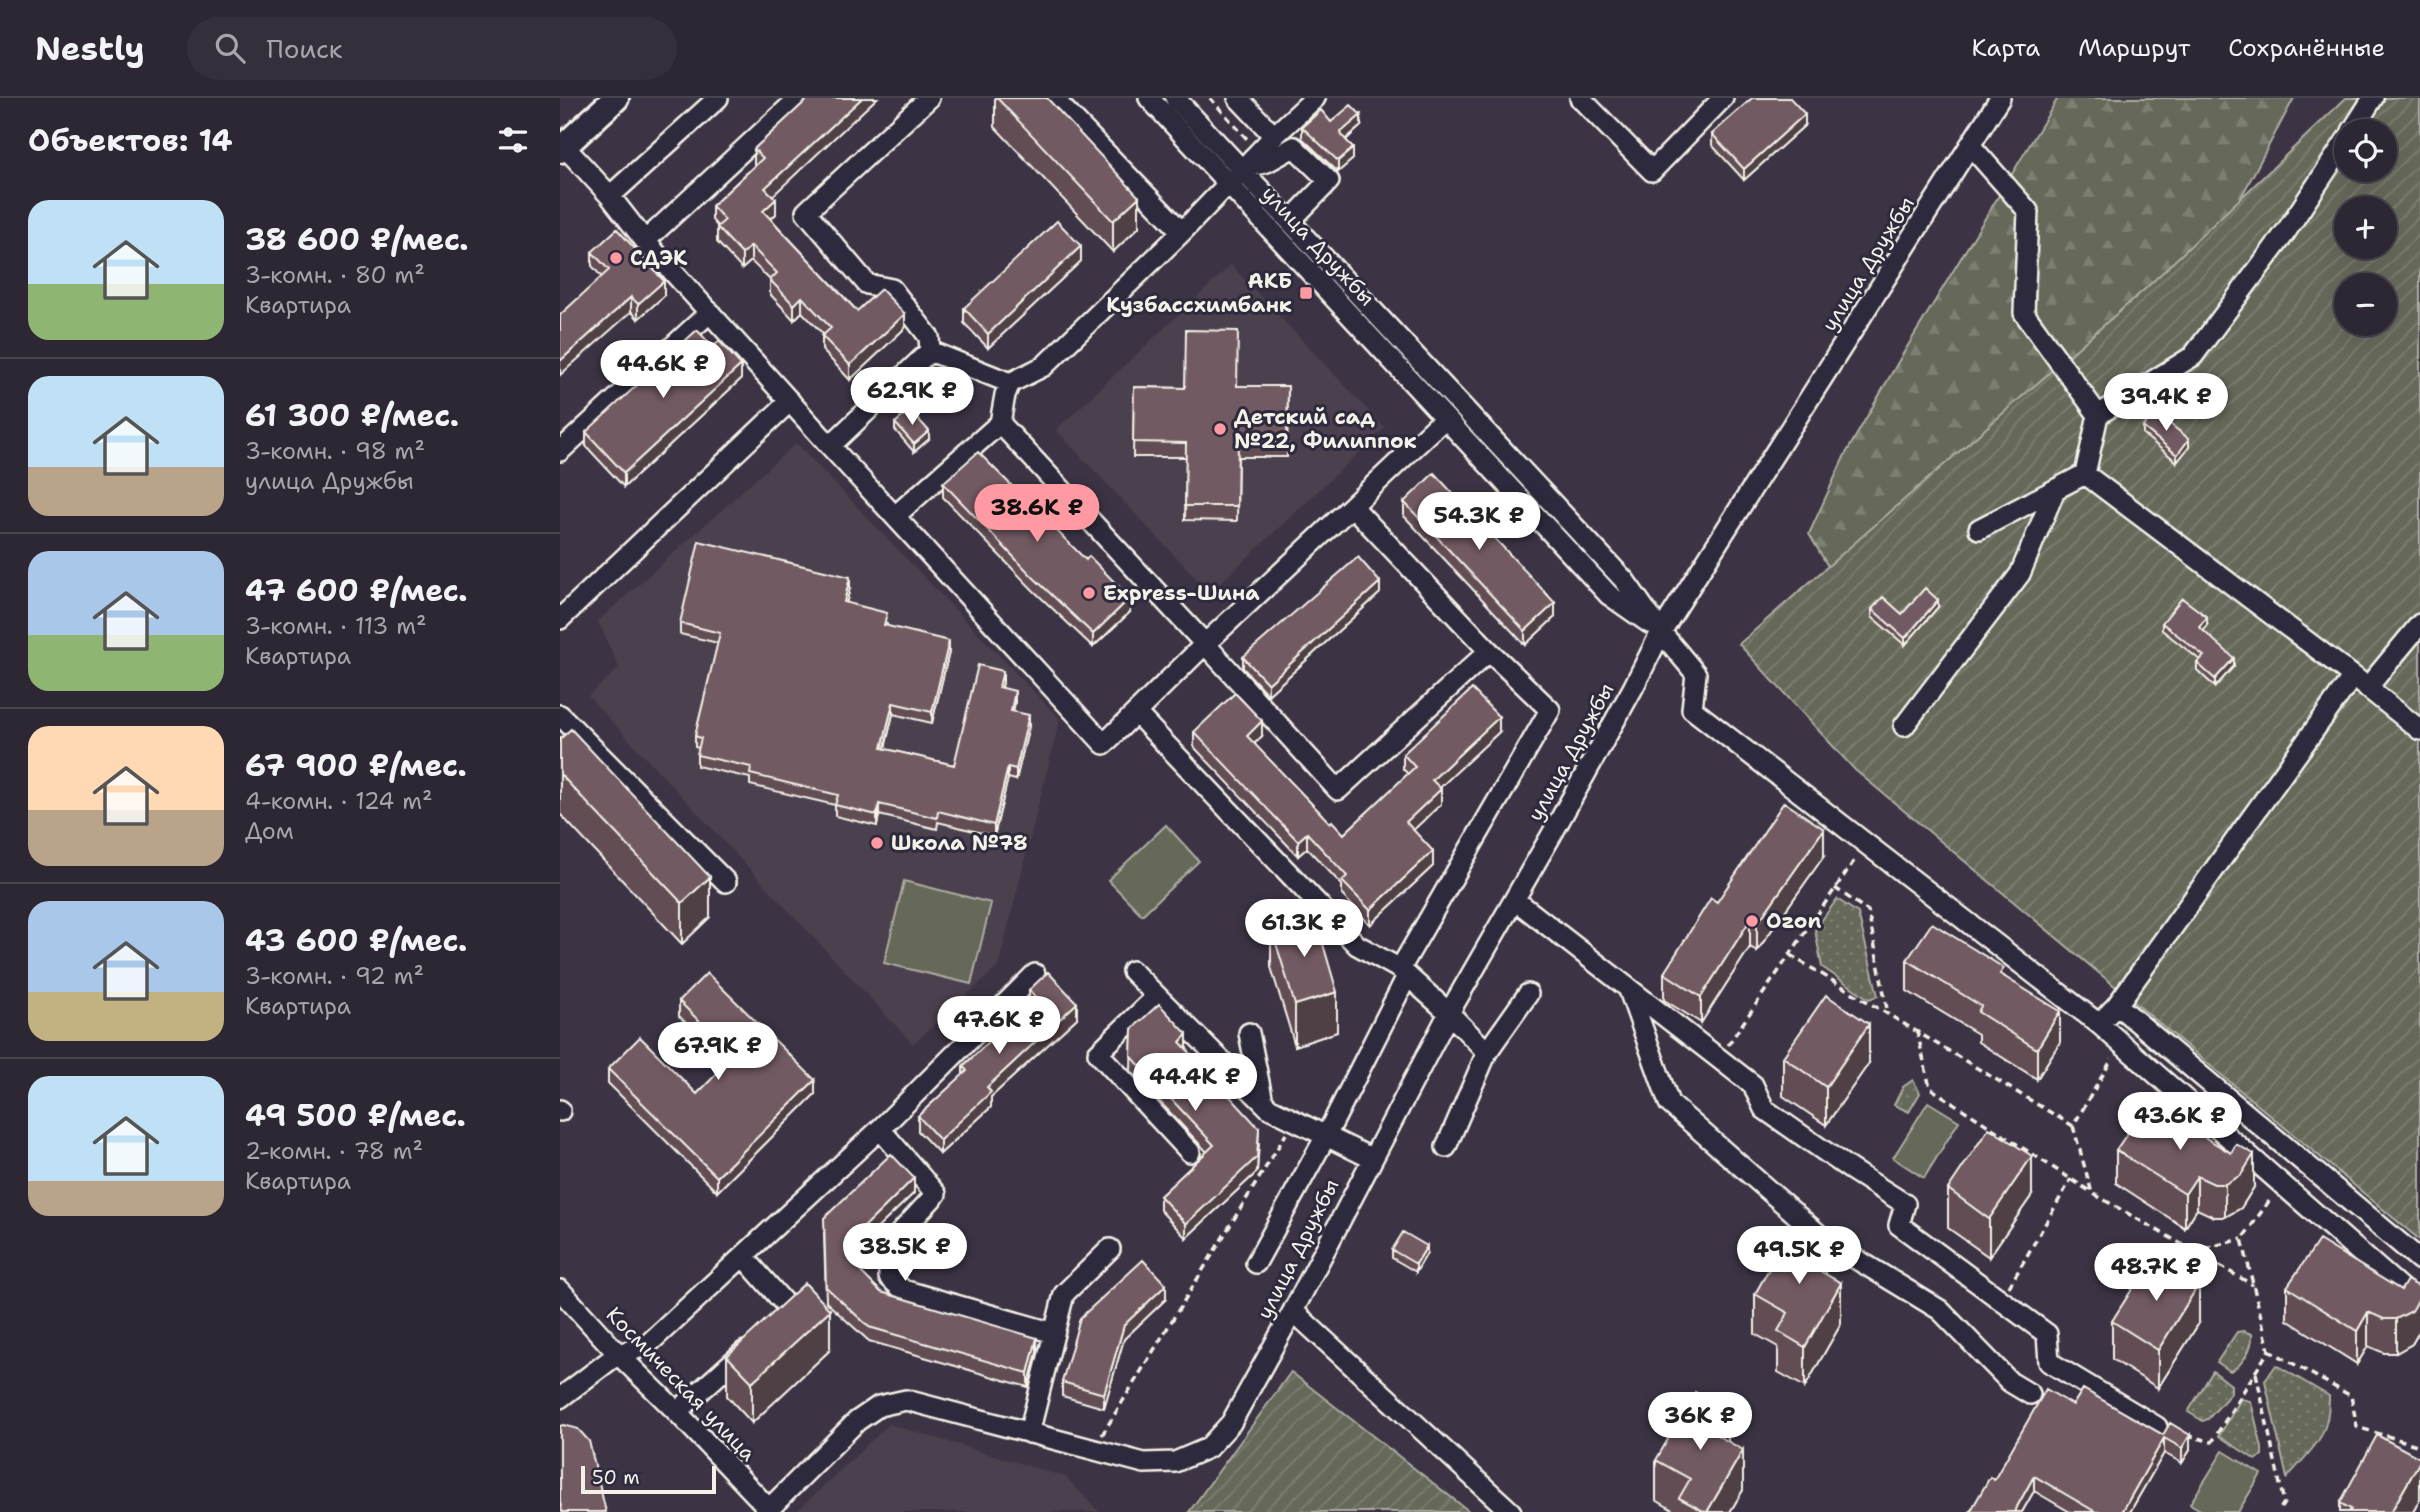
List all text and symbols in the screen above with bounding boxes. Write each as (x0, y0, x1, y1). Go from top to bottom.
search box (187, 17, 677, 80)
text: Nestly (35, 26, 145, 71)
icon: search (211, 29, 249, 67)
text: Поиск (267, 31, 342, 66)
text: Карта (1972, 32, 2040, 64)
text: Маршрут (2078, 32, 2190, 64)
text: Сохранённые (2228, 32, 2385, 64)
map controls (2334, 119, 2397, 336)
button: locate (2334, 119, 2397, 182)
text: Объектов: 14 (28, 120, 233, 161)
icon: filters (494, 121, 532, 159)
street label: улица Дружбы (1255, 180, 1381, 312)
street label: улица Дружбы (1815, 191, 1921, 337)
button: + (2334, 196, 2397, 259)
text: 38 600 ₽/мес. (245, 219, 469, 260)
icon: home (84, 228, 168, 312)
place label: СДЭК (630, 244, 688, 272)
marker: СДЭК (608, 250, 624, 266)
text: 3-комн. · 80 m² (245, 260, 425, 290)
place label: АКБ Кузбассхимбанк (1106, 267, 1292, 319)
button: − (2334, 273, 2397, 336)
marker: АКБ Кузбассхимбанк (1298, 285, 1314, 301)
text: Квартира (245, 290, 351, 320)
pin: 44.6K ₽ (598, 341, 728, 400)
text: 44.6K ₽ (617, 348, 709, 378)
pin: 62.9K ₽ (847, 368, 977, 427)
pin: 39.4K ₽ (2101, 374, 2231, 433)
text: 62.9K ₽ (867, 375, 957, 405)
text: 39.4K ₽ (2120, 381, 2212, 411)
text: 61 300 ₽/мес. (245, 395, 459, 436)
place label: Детский сад №22, Филиппок (1234, 403, 1417, 455)
icon: home (84, 404, 168, 488)
marker: Детский сад №22, Филиппок (1212, 421, 1228, 437)
text: 3-комн. · 98 m² (245, 436, 425, 466)
text: улица Дружбы (245, 466, 414, 496)
pin: 38.6K ₽ (972, 484, 1102, 544)
text: 38.6K ₽ (990, 492, 1084, 522)
pin: 54.3K ₽ (1414, 492, 1544, 552)
text: 54.3K ₽ (1433, 500, 1525, 530)
text: 47 600 ₽/мес. (245, 570, 468, 611)
icon: home (84, 579, 168, 663)
place label: Express-Шина (1103, 579, 1260, 607)
marker: Express-Шина (1081, 585, 1097, 601)
text: 3-комн. · 113 m² (245, 611, 427, 641)
text: Квартира (245, 641, 351, 671)
street label: улица Дружбы (1521, 678, 1621, 826)
text: 67 900 ₽/мес. (245, 745, 467, 786)
icon: home (84, 754, 168, 838)
text: 4-комн. · 124 m² (245, 786, 433, 816)
text: Дом (245, 816, 294, 846)
place label: Школа №78 (891, 829, 1028, 857)
marker: Школа №78 (869, 835, 885, 851)
pin: 61.3K ₽ (1239, 900, 1369, 959)
text: 61.3K ₽ (1261, 907, 1347, 937)
place label: Ozon (1766, 907, 1821, 935)
marker: Ozon (1744, 913, 1760, 929)
text: 43 600 ₽/мес. (245, 920, 467, 961)
icon: home (84, 929, 168, 1013)
text: 3-комн. · 92 m² (245, 961, 424, 991)
text: Квартира (245, 991, 351, 1021)
pin: 47.6K ₽ (934, 996, 1064, 1056)
text: 47.6K ₽ (953, 1004, 1045, 1034)
pin: 67.9K ₽ (653, 1023, 783, 1082)
text: 67.9K ₽ (674, 1030, 762, 1060)
pin: 44.4K ₽ (1130, 1054, 1260, 1113)
text: 44.4K ₽ (1149, 1061, 1241, 1091)
pin: 43.6K ₽ (2115, 1093, 2245, 1152)
text: 49 500 ₽/мес. (245, 1095, 466, 1136)
text: 43.6K ₽ (2134, 1100, 2226, 1130)
icon: home (84, 1104, 168, 1188)
text: 2-комн. · 78 m² (245, 1136, 423, 1166)
text: Квартира (245, 1166, 351, 1196)
street label: улица Дружбы (1251, 1174, 1345, 1324)
pin: 38.5K ₽ (840, 1224, 970, 1283)
pin: 49.5K ₽ (1734, 1226, 1864, 1286)
text: 38.5K ₽ (859, 1231, 951, 1261)
text: 49.5K ₽ (1753, 1234, 1845, 1264)
pin: 48.7K ₽ (2091, 1244, 2221, 1303)
text: 48.7K ₽ (2110, 1251, 2202, 1281)
street label: Космическая улица (600, 1301, 762, 1467)
pin: 36K ₽ (1651, 1392, 1749, 1452)
text: 36K ₽ (1664, 1400, 1736, 1430)
scale bar (581, 1463, 716, 1495)
text: 50 m (592, 1465, 640, 1490)

